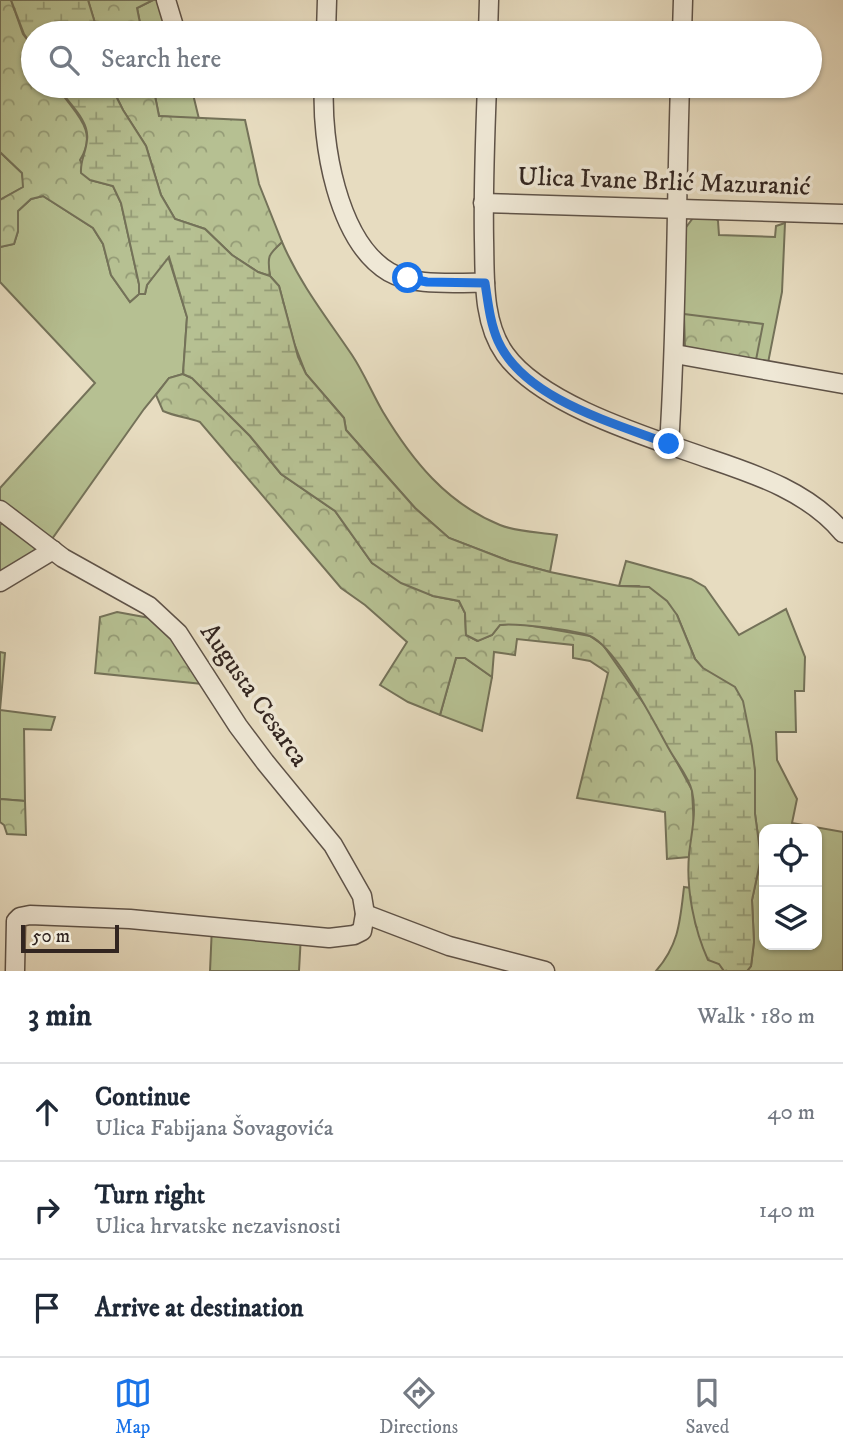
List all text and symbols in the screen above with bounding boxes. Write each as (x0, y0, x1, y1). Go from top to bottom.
search box (21, 21, 822, 98)
icon: search (45, 41, 83, 79)
text: Search here (101, 43, 221, 76)
street label: Ulica Ivane Brlić Mazuranić (517, 160, 811, 204)
route start (392, 262, 423, 293)
route end (653, 428, 684, 459)
street label: Augusta Cesarca (192, 617, 316, 773)
map controls (759, 824, 822, 950)
button: locate (759, 824, 822, 887)
button: layers (759, 887, 822, 950)
scale bar (21, 922, 119, 954)
text: 50 m (32, 925, 70, 948)
text: 3 min (28, 998, 92, 1035)
text: Walk · 180 m (697, 1002, 815, 1031)
text: Continue (95, 1081, 190, 1114)
icon: ahead (28, 1093, 66, 1131)
text: 40 m (767, 1098, 815, 1127)
text: Ulica Fabijana Šovagovića (95, 1114, 333, 1143)
text: Turn right (95, 1179, 205, 1212)
icon: right (28, 1191, 66, 1229)
text: 140 m (759, 1196, 815, 1225)
text: Ulica hrvatske nezavisnosti (95, 1212, 341, 1241)
icon: arrive (28, 1289, 66, 1327)
text: Arrive at destination (95, 1292, 304, 1325)
tab: Map (114, 1374, 152, 1439)
tab: Directions (379, 1374, 458, 1439)
tab: Saved (686, 1374, 729, 1439)

